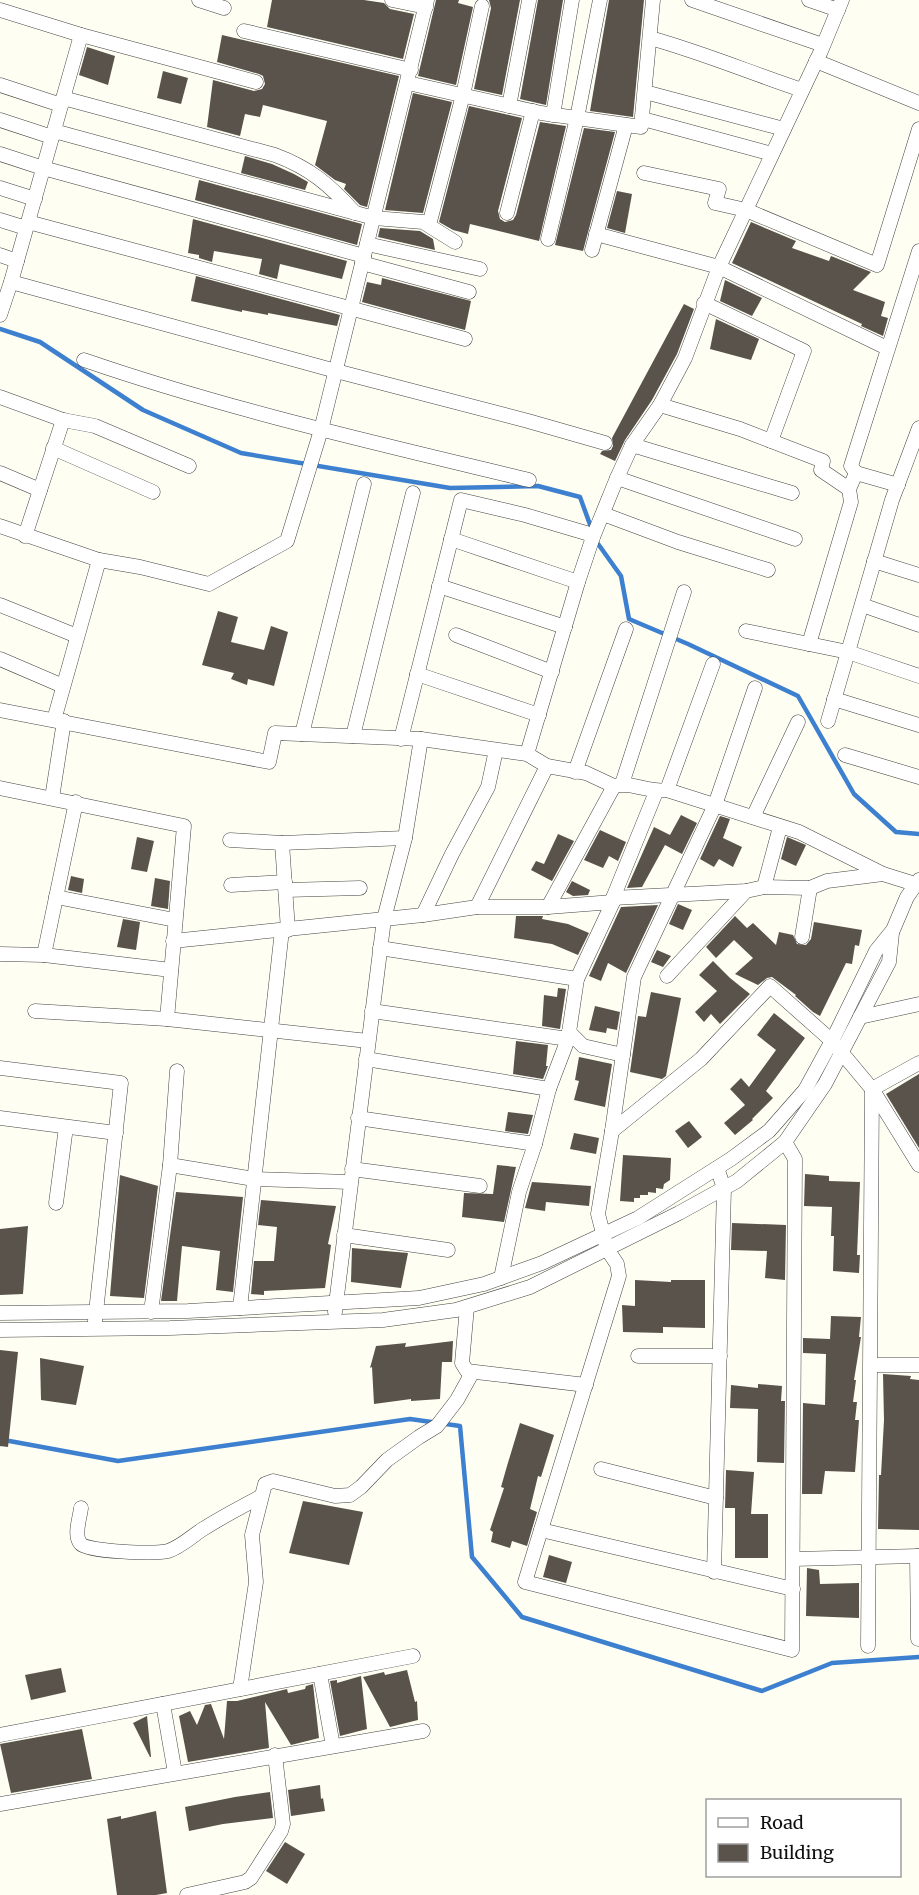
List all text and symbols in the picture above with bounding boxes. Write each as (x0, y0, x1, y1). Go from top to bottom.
legend (706, 1799, 901, 1877)
text: Road (760, 1811, 804, 1834)
text: Building (760, 1841, 834, 1864)

